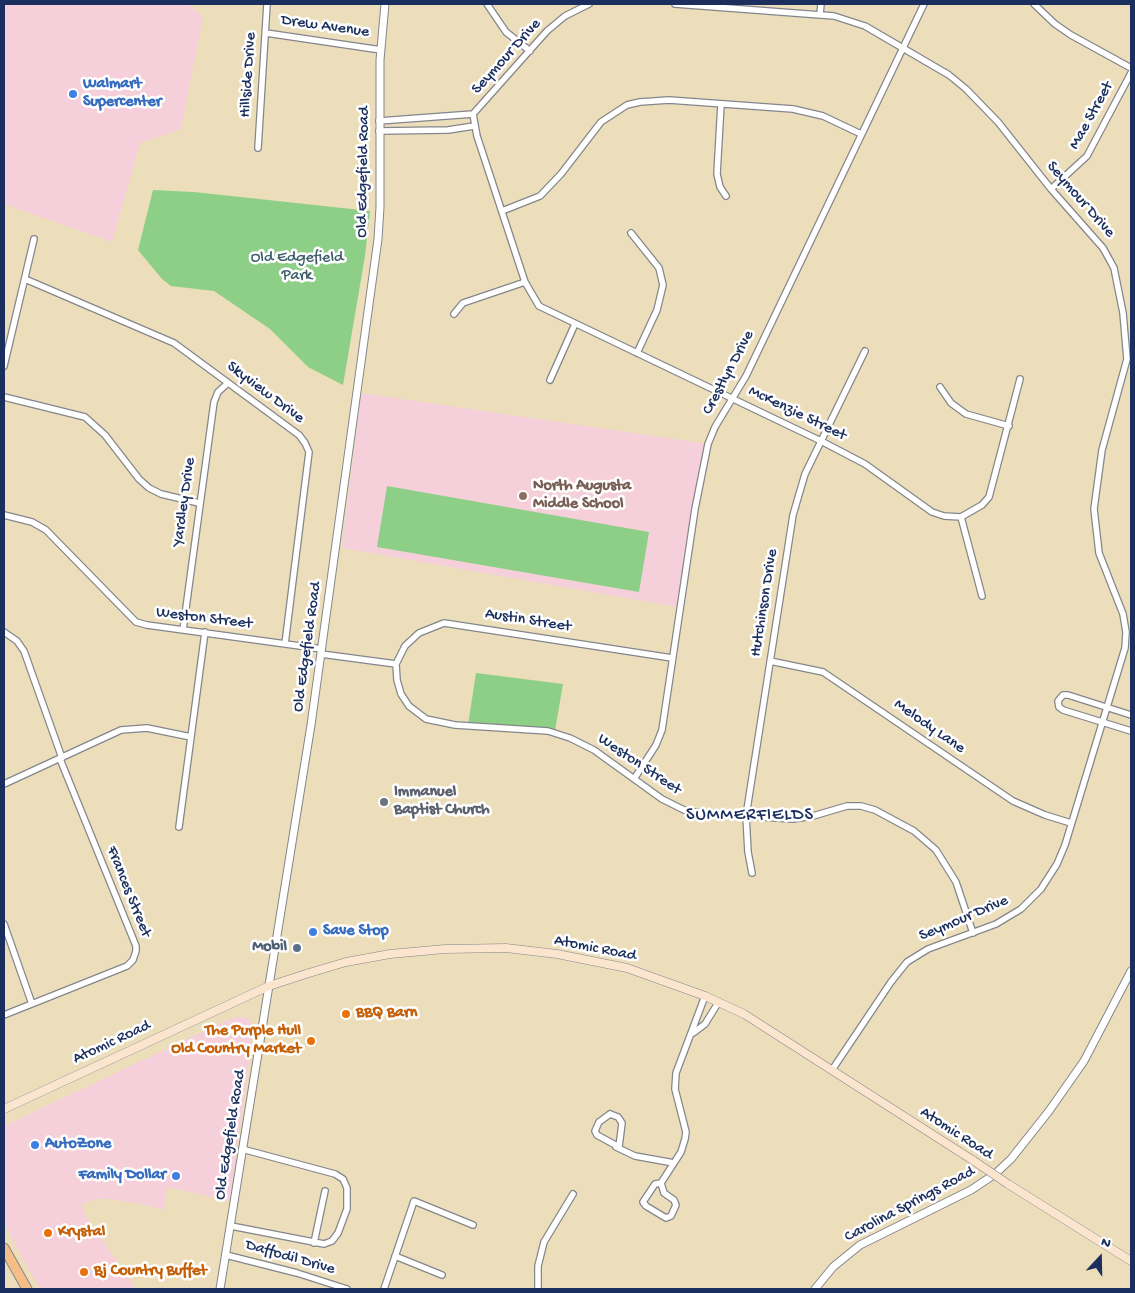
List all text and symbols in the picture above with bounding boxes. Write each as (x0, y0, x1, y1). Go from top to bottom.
street label: Drew Avenue (280, 11, 370, 43)
street label: Seymour Drive (468, 15, 546, 99)
street label: Hillside Drive (236, 32, 262, 118)
place label: Walmart Supercenter (83, 75, 161, 113)
street label: Mae Street (1065, 79, 1119, 153)
marker: Walmart Supercenter (67, 88, 79, 100)
street label: Old Edgefield Road (353, 106, 375, 238)
street label: Seymour Drive (1042, 158, 1118, 242)
park label: Old Edgefield Park (251, 249, 343, 287)
street label: Crestlyn Drive (699, 328, 759, 418)
street label: Skyview Drive (222, 358, 308, 428)
street label: McKenzie Street (745, 382, 849, 446)
street label: Yardley Drive (169, 456, 201, 548)
place label: North Augusta Middle School (533, 477, 631, 515)
marker: North Augusta Middle School (517, 490, 529, 502)
street label: Hutchinson Drive (747, 548, 783, 658)
street label: Old Edgefield Road (289, 581, 327, 713)
street label: Weston Street (155, 604, 253, 634)
street label: Austin Street (484, 605, 572, 637)
street label: Melody Lane (890, 695, 968, 759)
street label: Weston Street (594, 730, 684, 800)
place label: Immanuel Baptist Church (394, 783, 490, 821)
marker: Immanuel Baptist Church (378, 796, 390, 808)
district label: SUMMERFIELDS (685, 805, 815, 827)
street label: Frances Street (101, 844, 155, 940)
street label: Seymour Drive (916, 892, 1012, 946)
place label: Save Stop (323, 922, 389, 942)
marker: Save Stop (307, 926, 319, 938)
street label: Atomic Road (552, 932, 638, 966)
place label: Mobil (252, 938, 287, 958)
marker: Mobil (291, 942, 303, 954)
place label: BBQ Barn (356, 1004, 417, 1024)
marker: BBQ Barn (340, 1008, 352, 1020)
street label: Atomic Road (70, 1017, 154, 1069)
place label: The Purple Hull Old Country Market (171, 1022, 301, 1060)
marker: The Purple Hull Old Country Market (305, 1035, 317, 1047)
street label: Old Edgefield Road (211, 1069, 251, 1201)
street label: Atomic Road (916, 1103, 996, 1165)
place label: AutoZone (45, 1135, 111, 1155)
marker: AutoZone (29, 1139, 41, 1151)
street label: Carolina Springs Road (842, 1163, 978, 1247)
place label: Family Dollar (79, 1166, 166, 1186)
marker: Family Dollar (170, 1170, 182, 1182)
place label: Krystal (58, 1223, 105, 1243)
marker: Krystal (42, 1227, 54, 1239)
north arrow (1075, 1233, 1125, 1283)
text: N (1098, 1234, 1113, 1253)
street label: Daffodil Drive (243, 1236, 337, 1280)
place label: Bj Country Buffet (94, 1262, 207, 1282)
marker: Bj Country Buffet (78, 1266, 90, 1278)

